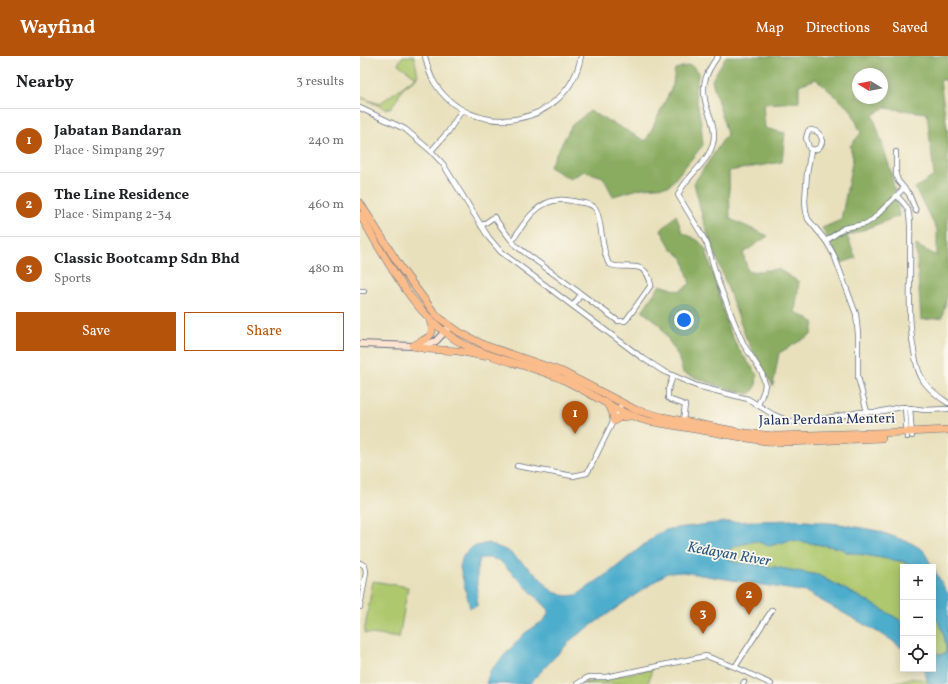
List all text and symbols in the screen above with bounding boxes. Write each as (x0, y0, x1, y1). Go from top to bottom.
text: Wayfind (20, 15, 95, 41)
text: Map (756, 19, 784, 38)
text: Directions (806, 19, 870, 38)
text: Saved (892, 19, 928, 38)
north arrow (852, 68, 888, 104)
text: Nearby (16, 71, 74, 94)
text: 3 results (296, 73, 344, 91)
text: Jabatan Bandaran (54, 121, 182, 142)
text: 1 (26, 132, 32, 150)
text: 240 m (308, 132, 344, 150)
text: Place · Simpang 297 (54, 142, 165, 160)
text: The Line Residence (54, 185, 189, 206)
text: 2 (26, 196, 32, 214)
text: 460 m (308, 196, 344, 214)
text: Place · Simpang 2-34 (54, 206, 172, 224)
text: Classic Bootcamp Sdn Bhd (54, 249, 240, 270)
text: 3 (26, 260, 32, 278)
text: 480 m (308, 260, 344, 278)
text: Sports (54, 270, 91, 288)
your location (674, 310, 694, 330)
button: Save (16, 312, 176, 351)
button: Share (184, 312, 344, 351)
pin: 1 (562, 401, 588, 434)
street label: Jalan Perdana Menteri (759, 409, 895, 431)
water label: Kedayan River (686, 537, 773, 573)
map controls (900, 564, 936, 672)
button: + (900, 564, 936, 600)
pin: 2 (736, 582, 762, 615)
button: − (900, 600, 936, 636)
pin: 3 (690, 601, 716, 634)
button: locate (900, 636, 936, 672)

